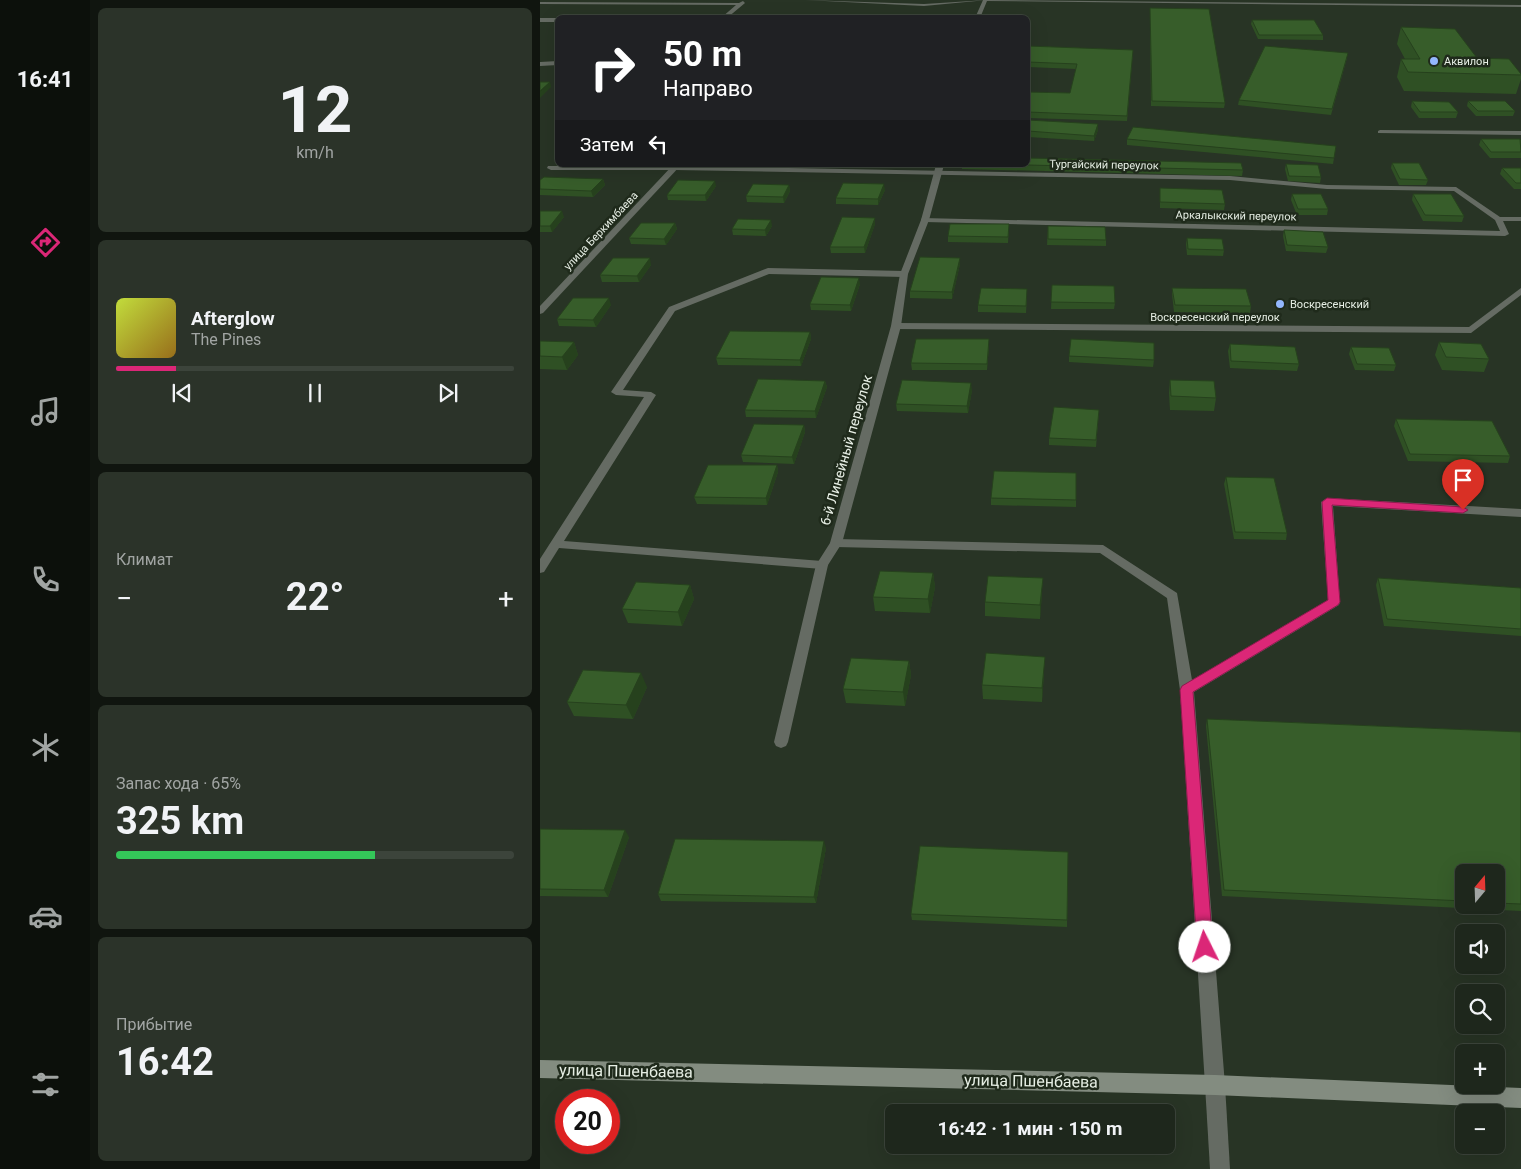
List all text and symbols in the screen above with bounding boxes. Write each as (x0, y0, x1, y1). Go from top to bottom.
text: 50 m (663, 34, 742, 75)
icon: right (580, 35, 645, 100)
marker: Аквилон (1428, 55, 1440, 67)
place label: Аквилон (1444, 55, 1489, 68)
text: 16:41 (17, 67, 73, 92)
text: 12 (278, 72, 352, 148)
text: Направо (663, 76, 753, 101)
icon: left (644, 130, 672, 158)
text: Затем (580, 133, 634, 156)
text: km/h (296, 143, 334, 162)
street label: Тургайский переулок (1049, 158, 1159, 172)
street label: улица Беркимбаева (561, 189, 641, 273)
street label: Аркалыкский переулок (1175, 208, 1297, 224)
icon: directions (28, 225, 63, 260)
marker: Воскресенский (1274, 298, 1286, 310)
place label: Воскресенский (1290, 298, 1369, 311)
text: Afterglow (191, 307, 275, 330)
street label: Воскресенский переулок (1150, 311, 1280, 324)
text: The Pines (191, 330, 261, 349)
street label: 6-й Линейный переулок (817, 372, 875, 527)
icon: previous (168, 379, 196, 407)
icon: pause (301, 379, 329, 407)
icon: next (434, 379, 462, 407)
icon: music (28, 394, 63, 429)
pin (1442, 459, 1484, 510)
icon: arrive (1449, 466, 1477, 494)
text: Климат (116, 550, 173, 569)
icon: phone (28, 562, 63, 597)
text: 22° (286, 575, 344, 619)
text: − (116, 582, 132, 615)
text: + (498, 582, 514, 615)
icon: climate (28, 730, 63, 765)
text: Запас хода · 65% (116, 774, 241, 793)
text: 325 km (116, 799, 244, 843)
north arrow (1455, 864, 1505, 914)
map controls (1455, 864, 1505, 1154)
icon: car (28, 899, 63, 934)
position arrow (1178, 920, 1230, 972)
button: sound (1455, 924, 1505, 974)
button: search (1455, 984, 1505, 1034)
text: Прибытие (116, 1015, 192, 1034)
text: 16:42 (116, 1040, 214, 1084)
button: + (1455, 1044, 1505, 1094)
street label: улица Пшенбаева (559, 1060, 693, 1082)
icon: filters (28, 1067, 63, 1102)
street label: улица Пшенбаева (964, 1070, 1098, 1092)
speed limit sign: 20 (555, 1089, 620, 1154)
button: − (1455, 1104, 1505, 1154)
text: 16:42 · 1 мин · 150 m (938, 1117, 1122, 1140)

